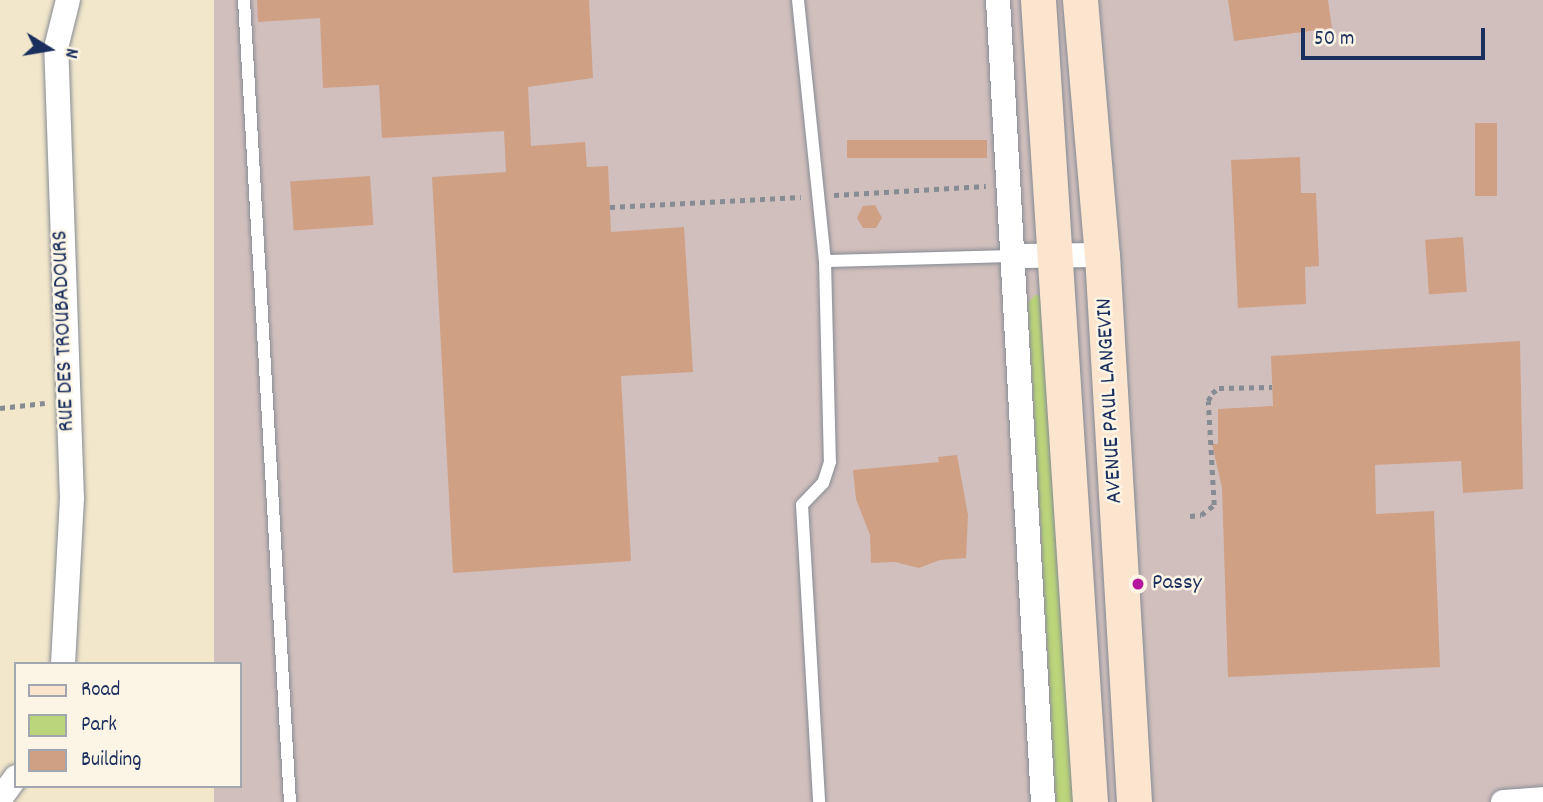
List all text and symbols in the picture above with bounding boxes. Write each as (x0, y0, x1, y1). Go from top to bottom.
north arrow (14, 14, 84, 84)
scale bar (1305, 14, 1489, 58)
text: 50 m (1314, 25, 1354, 55)
text: N (56, 46, 84, 60)
street label: RUE DES TROUBADOURS (48, 230, 82, 432)
street label: AVENUE PAUL LANGEVIN (1092, 297, 1130, 505)
place label: Passy (1152, 570, 1202, 598)
marker: Passy (1130, 576, 1146, 592)
legend (14, 662, 242, 788)
text: Road (81, 676, 120, 706)
text: Park (81, 711, 117, 741)
text: Building (81, 746, 141, 776)

